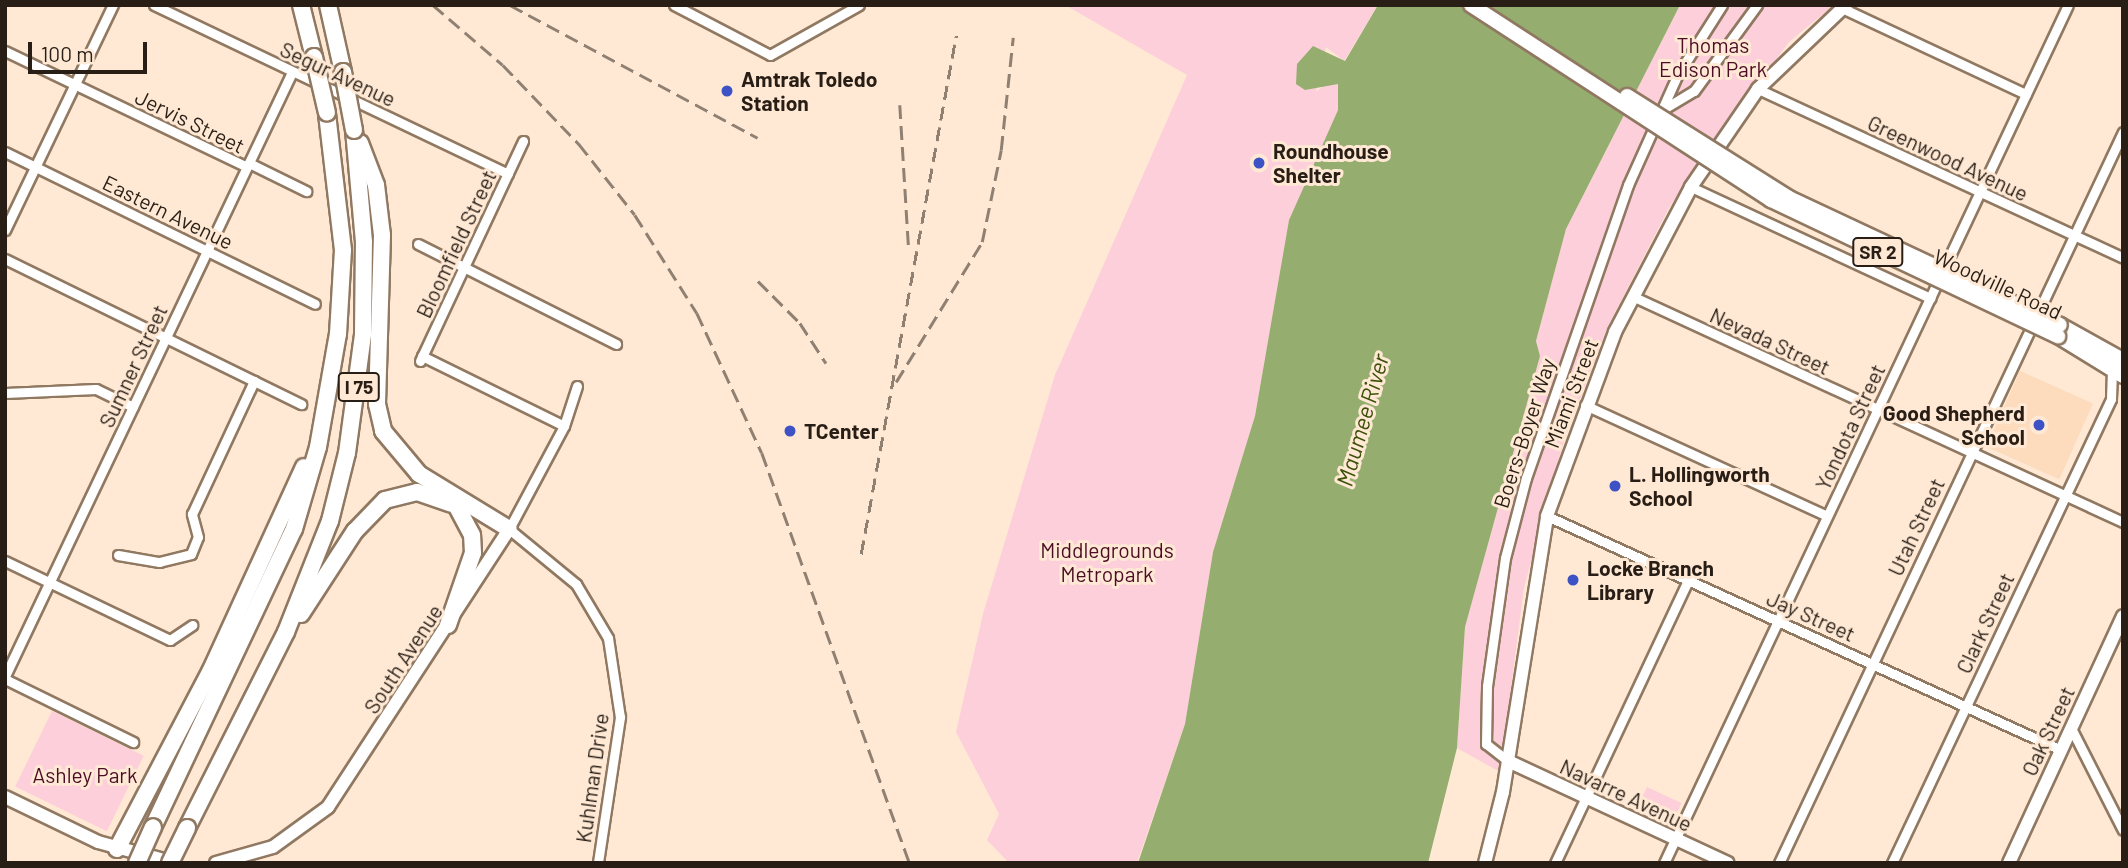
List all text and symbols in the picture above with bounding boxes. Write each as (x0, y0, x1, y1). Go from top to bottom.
scale bar (32, 28, 150, 72)
park label: Thomas Edison Park (1659, 32, 1767, 82)
street label: Segur Avenue (276, 36, 400, 112)
text: 100 m (41, 41, 94, 66)
place label: Amtrak Toledo Station (741, 66, 877, 116)
marker: Amtrak Toledo Station (719, 83, 735, 99)
street label: Jervis Street (131, 84, 249, 158)
street label: Greenwood Avenue (1864, 110, 2032, 206)
place label: Roundhouse Shelter (1273, 138, 1389, 188)
marker: Roundhouse Shelter (1251, 155, 1267, 171)
street label: Bloomfield Street (411, 166, 501, 322)
street label: Eastern Avenue (99, 170, 237, 254)
road number: SR 2 (1852, 236, 1904, 268)
street label: Woodville Road (1930, 243, 2066, 325)
street label: Sumner Street (94, 301, 172, 431)
street label: Nevada Street (1706, 302, 1834, 380)
street label: Miami Street (1539, 335, 1603, 451)
water label: Maumee River (1330, 351, 1394, 489)
street label: Boers-Boyer Way (1488, 355, 1560, 511)
street label: Yondota Street (1810, 360, 1890, 494)
road number: I 75 (336, 372, 382, 402)
place label: Good Shepherd School (1883, 400, 2025, 450)
marker: Good Shepherd School (2031, 417, 2047, 433)
place label: TCenter (804, 418, 879, 444)
marker: TCenter (782, 423, 798, 439)
place label: L. Hollingworth School (1629, 461, 1770, 511)
street label: Utah Street (1882, 474, 1950, 580)
marker: L. Hollingworth School (1607, 478, 1623, 494)
park label: Middlegrounds Metropark (1040, 537, 1174, 587)
place label: Locke Branch Library (1587, 555, 1714, 605)
street label: Clark Street (1951, 569, 2019, 677)
marker: Locke Branch Library (1565, 572, 1581, 588)
street label: Jay Street (1763, 585, 1859, 647)
street label: South Avenue (358, 600, 448, 718)
street label: Oak Street (2016, 682, 2080, 780)
street label: Kuhlman Drive (570, 712, 614, 844)
street label: Navarre Avenue (1556, 753, 1696, 837)
park label: Ashley Park (32, 762, 138, 788)

